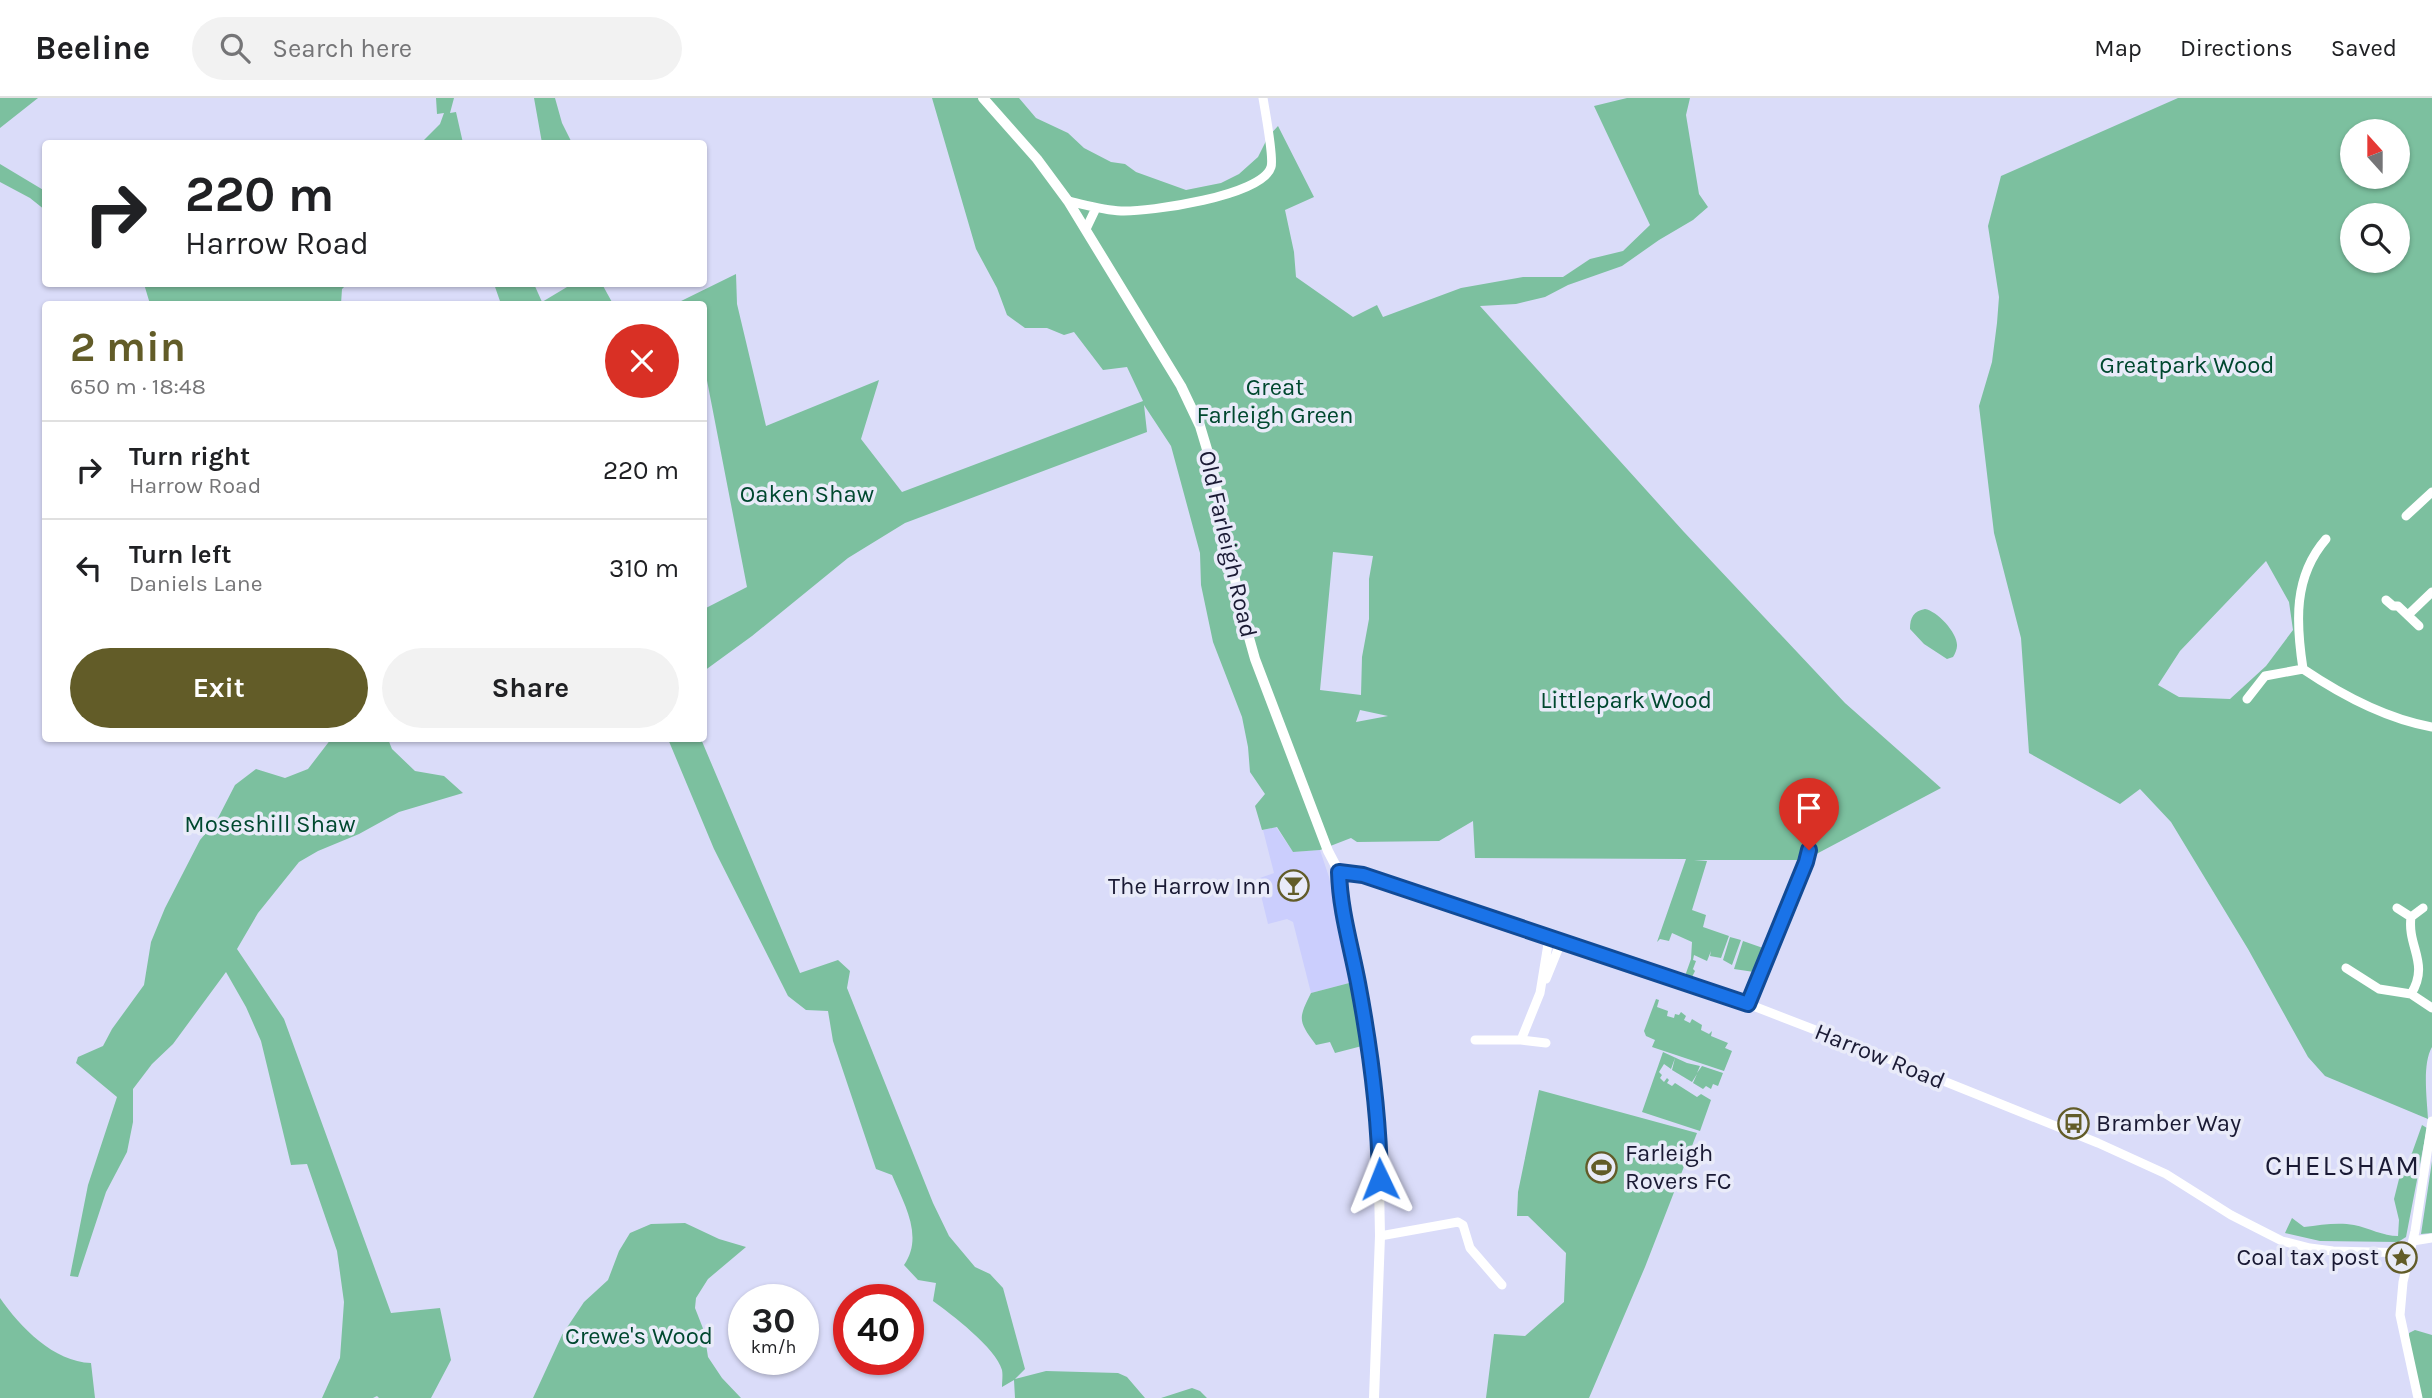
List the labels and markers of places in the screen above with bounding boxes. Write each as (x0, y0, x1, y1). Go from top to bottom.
pin (1779, 778, 1839, 850)
bar icon: The Harrow Inn (1277, 869, 1311, 903)
place label: The Harrow Inn (1108, 872, 1271, 900)
bus stop icon: Bramber Way (2056, 1106, 2090, 1140)
place label: Bramber Way (2096, 1109, 2241, 1137)
place label: Farleigh Rovers FC (1625, 1139, 1731, 1195)
sports icon: Farleigh Rovers FC (1585, 1150, 1619, 1184)
place icon: Coal tax post (2385, 1240, 2419, 1274)
place label: Coal tax post (2237, 1243, 2379, 1271)

